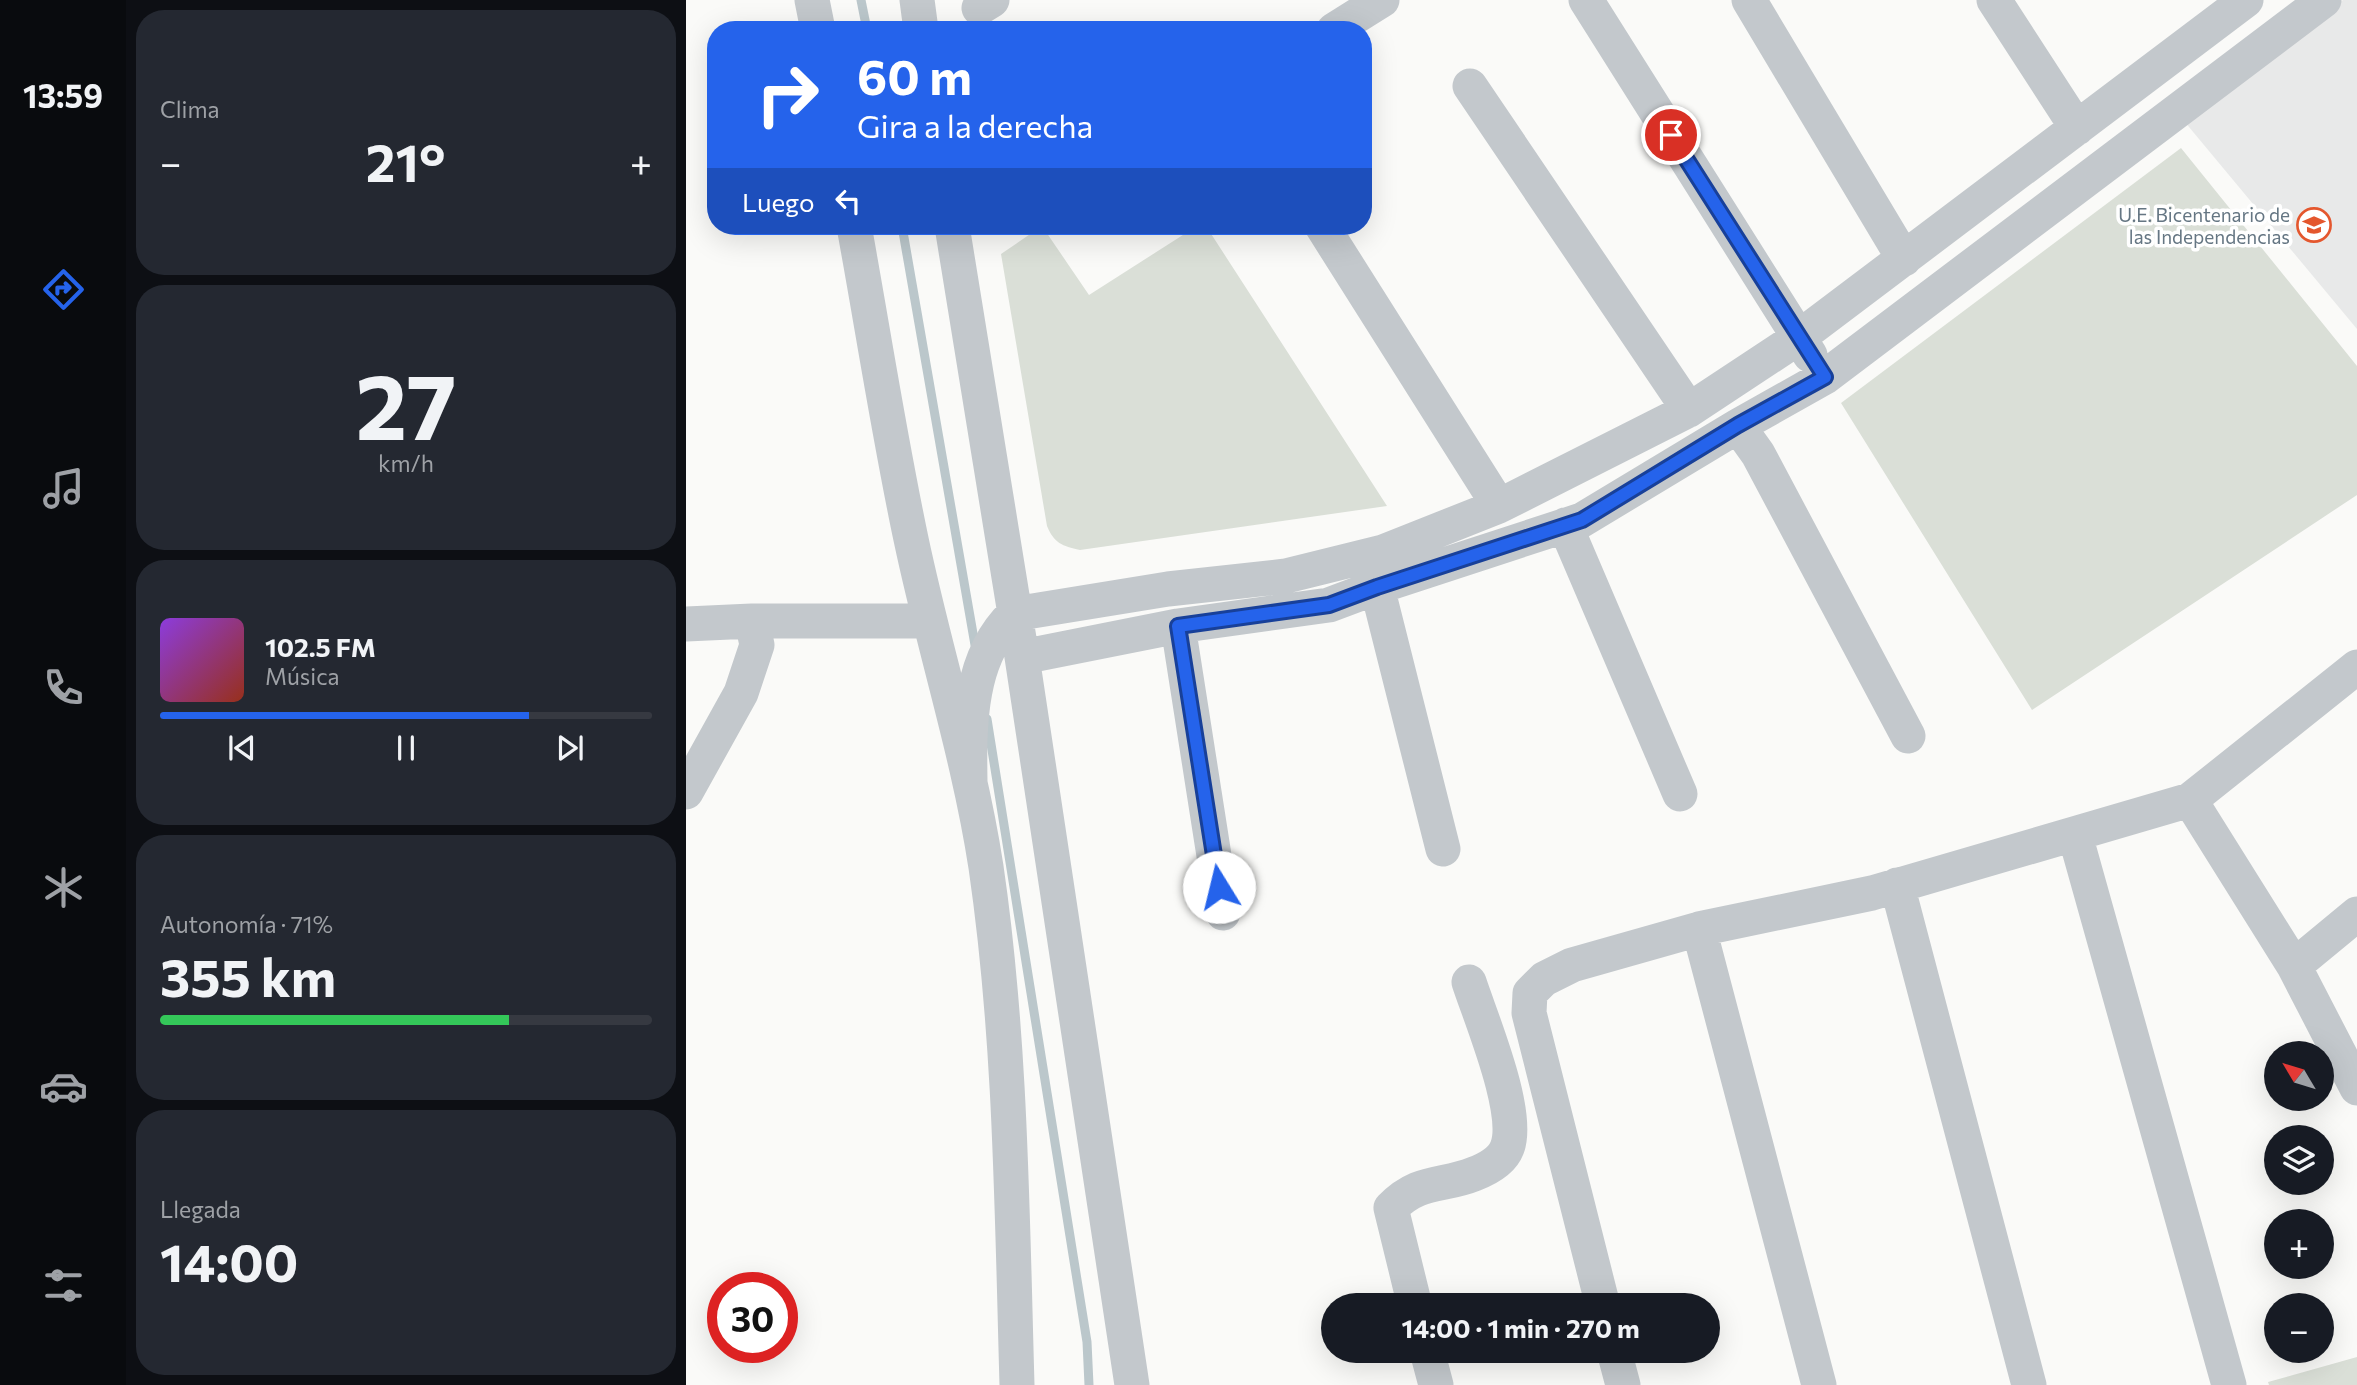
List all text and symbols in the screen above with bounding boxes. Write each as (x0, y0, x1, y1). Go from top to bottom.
text: 60 m (857, 45, 972, 105)
icon: right (742, 49, 833, 140)
text: 13:59 (23, 75, 103, 115)
text: Clima (160, 95, 220, 123)
text: Gira a la derecha (857, 105, 1093, 145)
pin (1641, 105, 1701, 165)
icon: arrive (1652, 116, 1690, 154)
text: 21° (366, 129, 445, 193)
text: − (160, 138, 182, 185)
text: + (630, 138, 652, 185)
icon: left (829, 182, 867, 220)
text: Luego (742, 186, 815, 217)
place label: U.E. Bicentenario de las Independencias (2118, 203, 2290, 248)
school or university icon: U.E. Bicentenario de las Independencias (2295, 206, 2333, 244)
icon: directions (39, 265, 88, 314)
text: 27 (355, 347, 457, 459)
text: km/h (378, 449, 434, 477)
icon: music (39, 464, 88, 513)
text: 102.5 FM (265, 631, 376, 662)
text: Música (265, 662, 340, 690)
icon: phone (39, 663, 88, 712)
icon: previous (223, 729, 261, 767)
icon: pause (387, 729, 425, 767)
icon: next (551, 729, 589, 767)
position arrow (1182, 850, 1256, 924)
icon: climate (39, 863, 88, 912)
text: Autonomía · 71% (160, 910, 333, 938)
text: 355 km (160, 944, 336, 1008)
north arrow (2264, 1041, 2334, 1111)
map controls (2264, 1041, 2334, 1363)
icon: car (39, 1062, 88, 1111)
button: layers (2264, 1125, 2334, 1195)
text: Llegada (160, 1195, 241, 1223)
button: + (2264, 1209, 2334, 1279)
text: 14:00 (160, 1229, 298, 1293)
icon: filters (39, 1261, 88, 1310)
speed limit sign: 30 (707, 1272, 798, 1363)
button: − (2264, 1293, 2334, 1363)
text: 14:00 · 1 min · 270 m (1401, 1312, 1640, 1343)

